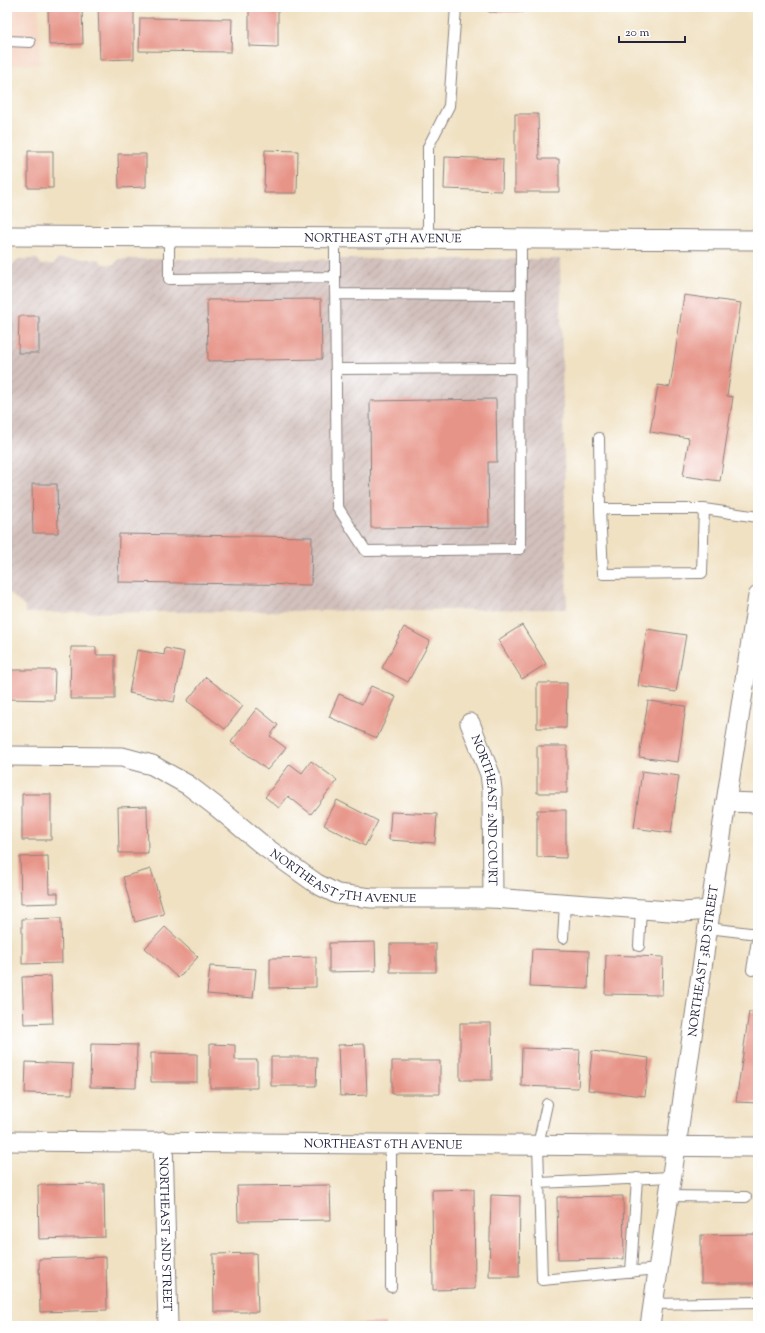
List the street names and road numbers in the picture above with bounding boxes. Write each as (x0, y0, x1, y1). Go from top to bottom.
street label: NORTHEAST 9TH AVENUE (304, 230, 462, 248)
street label: NORTHEAST 2ND COURT (466, 733, 501, 886)
street label: NORTHEAST 7TH AVENUE (266, 845, 417, 908)
street label: NORTHEAST 3RD STREET (684, 883, 724, 1038)
street label: NORTHEAST 6TH AVENUE (304, 1135, 463, 1155)
street label: NORTHEAST 2ND STREET (153, 1156, 176, 1312)

